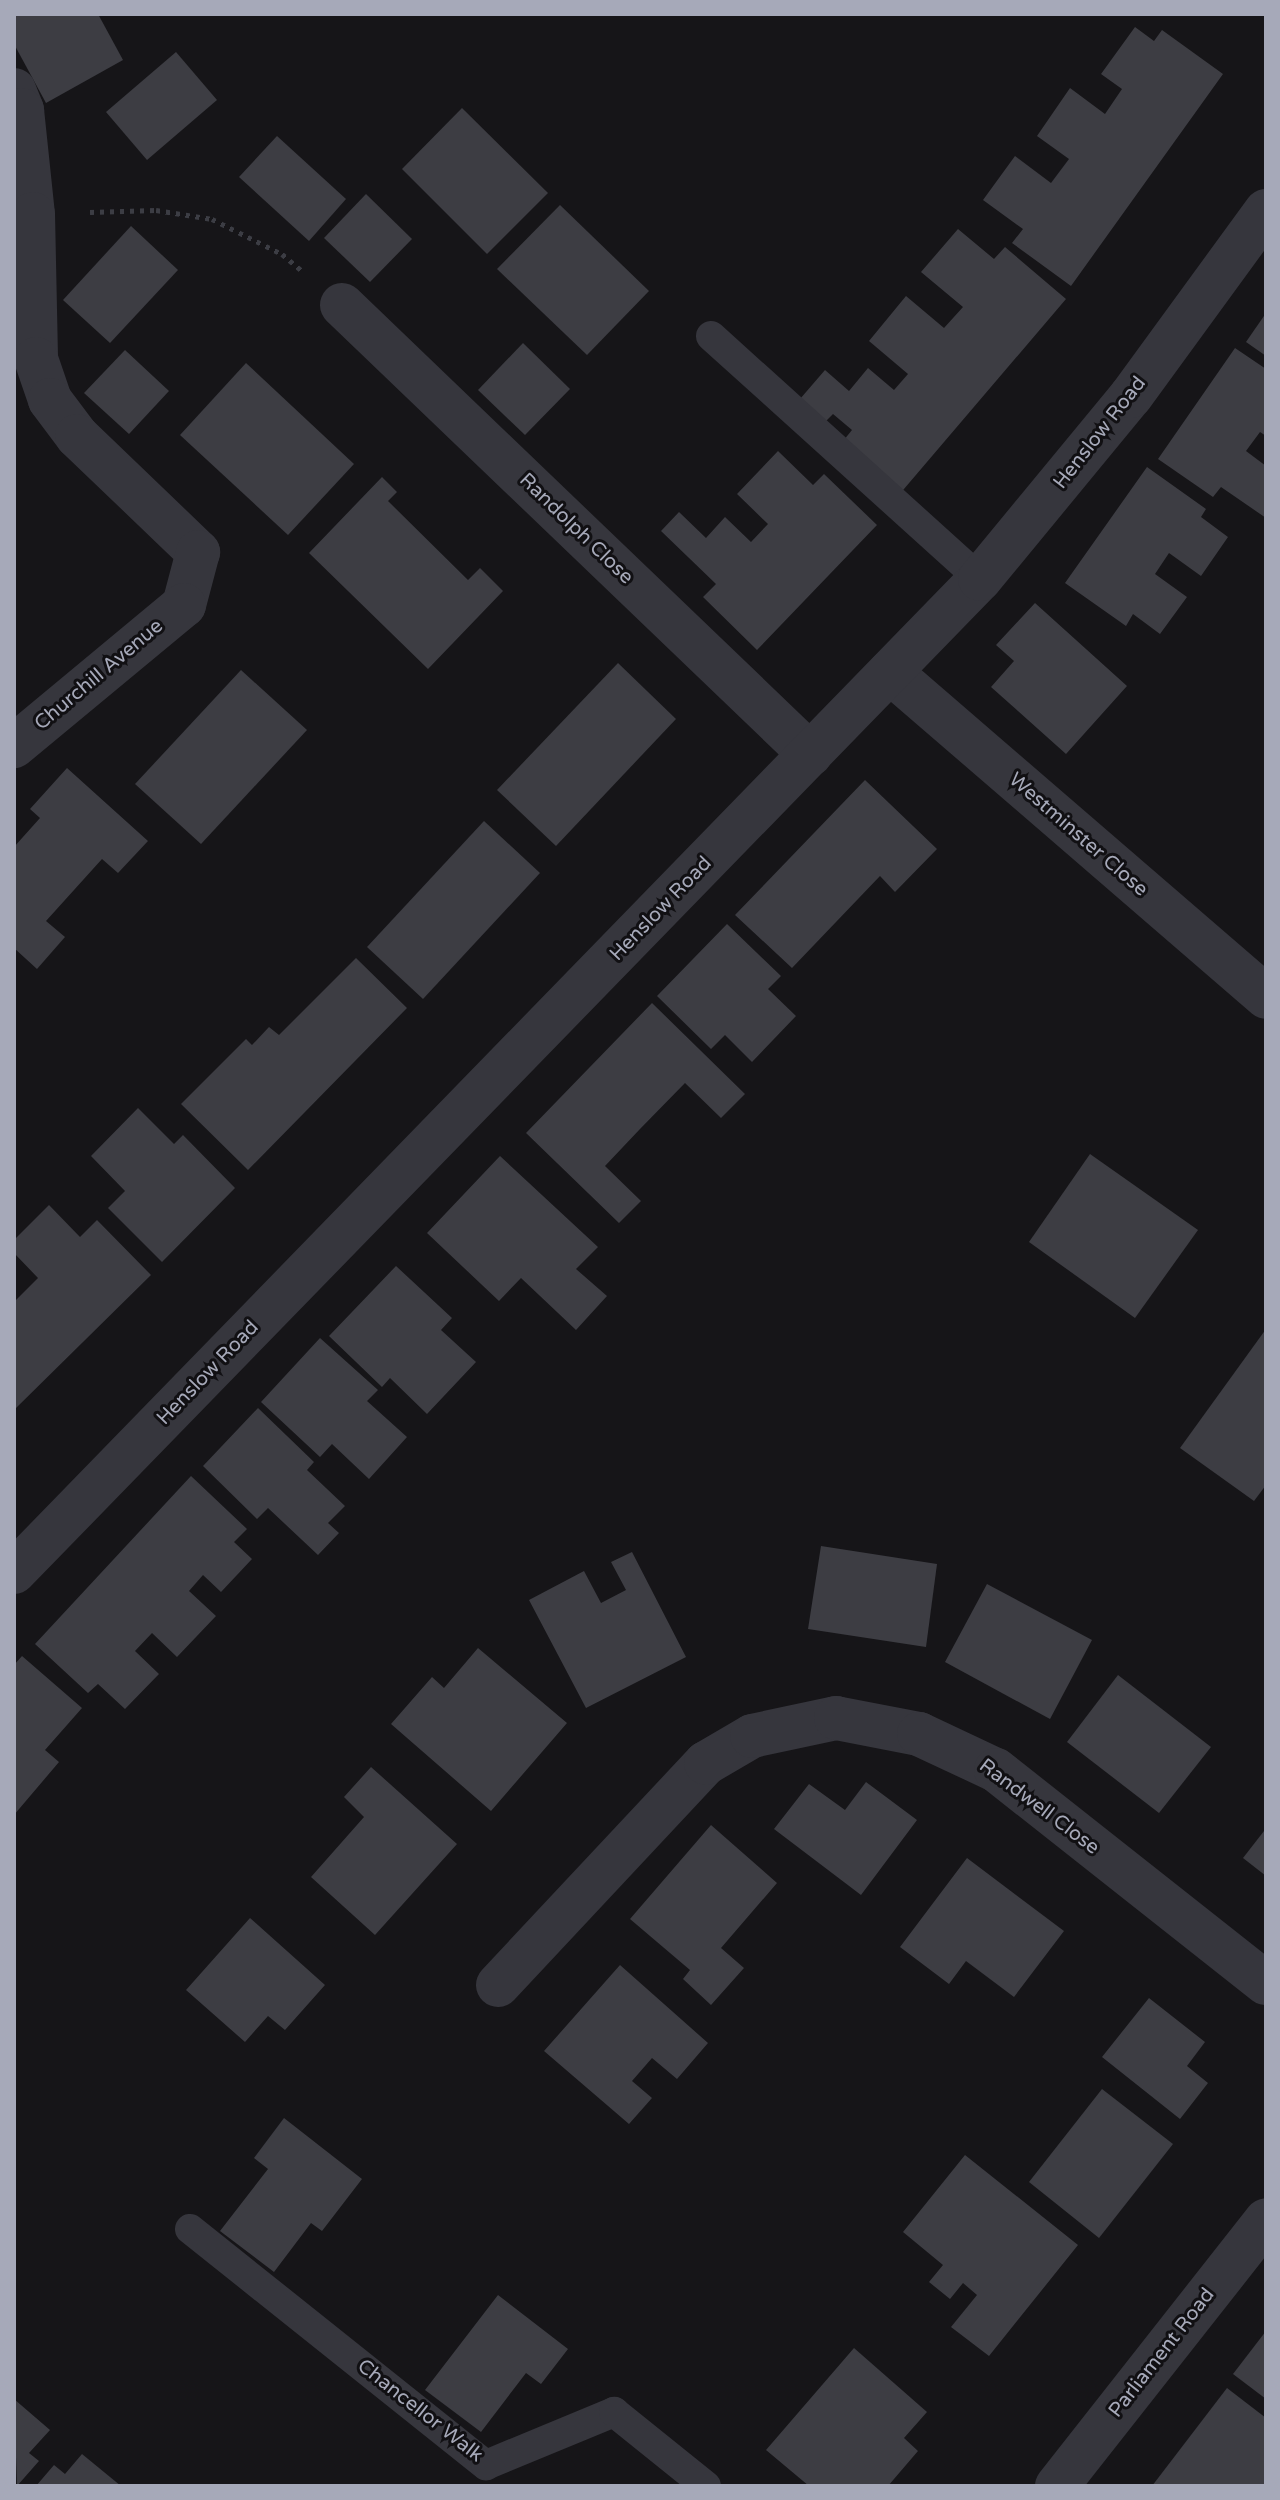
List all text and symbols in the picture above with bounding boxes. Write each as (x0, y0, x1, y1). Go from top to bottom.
street label: Henslow Road (1049, 372, 1151, 494)
street label: Randolph Close (514, 468, 638, 590)
street label: Churchill Avenue (30, 614, 168, 736)
street label: Westminster Close (1004, 768, 1152, 902)
street label: Henslow Road (605, 852, 717, 966)
street label: Henslow Road (152, 1316, 264, 1430)
street label: Randwell Close (974, 1754, 1104, 1860)
street label: Parliament Road (1104, 2283, 1220, 2423)
street label: Chancellor Walk (352, 2354, 488, 2468)

